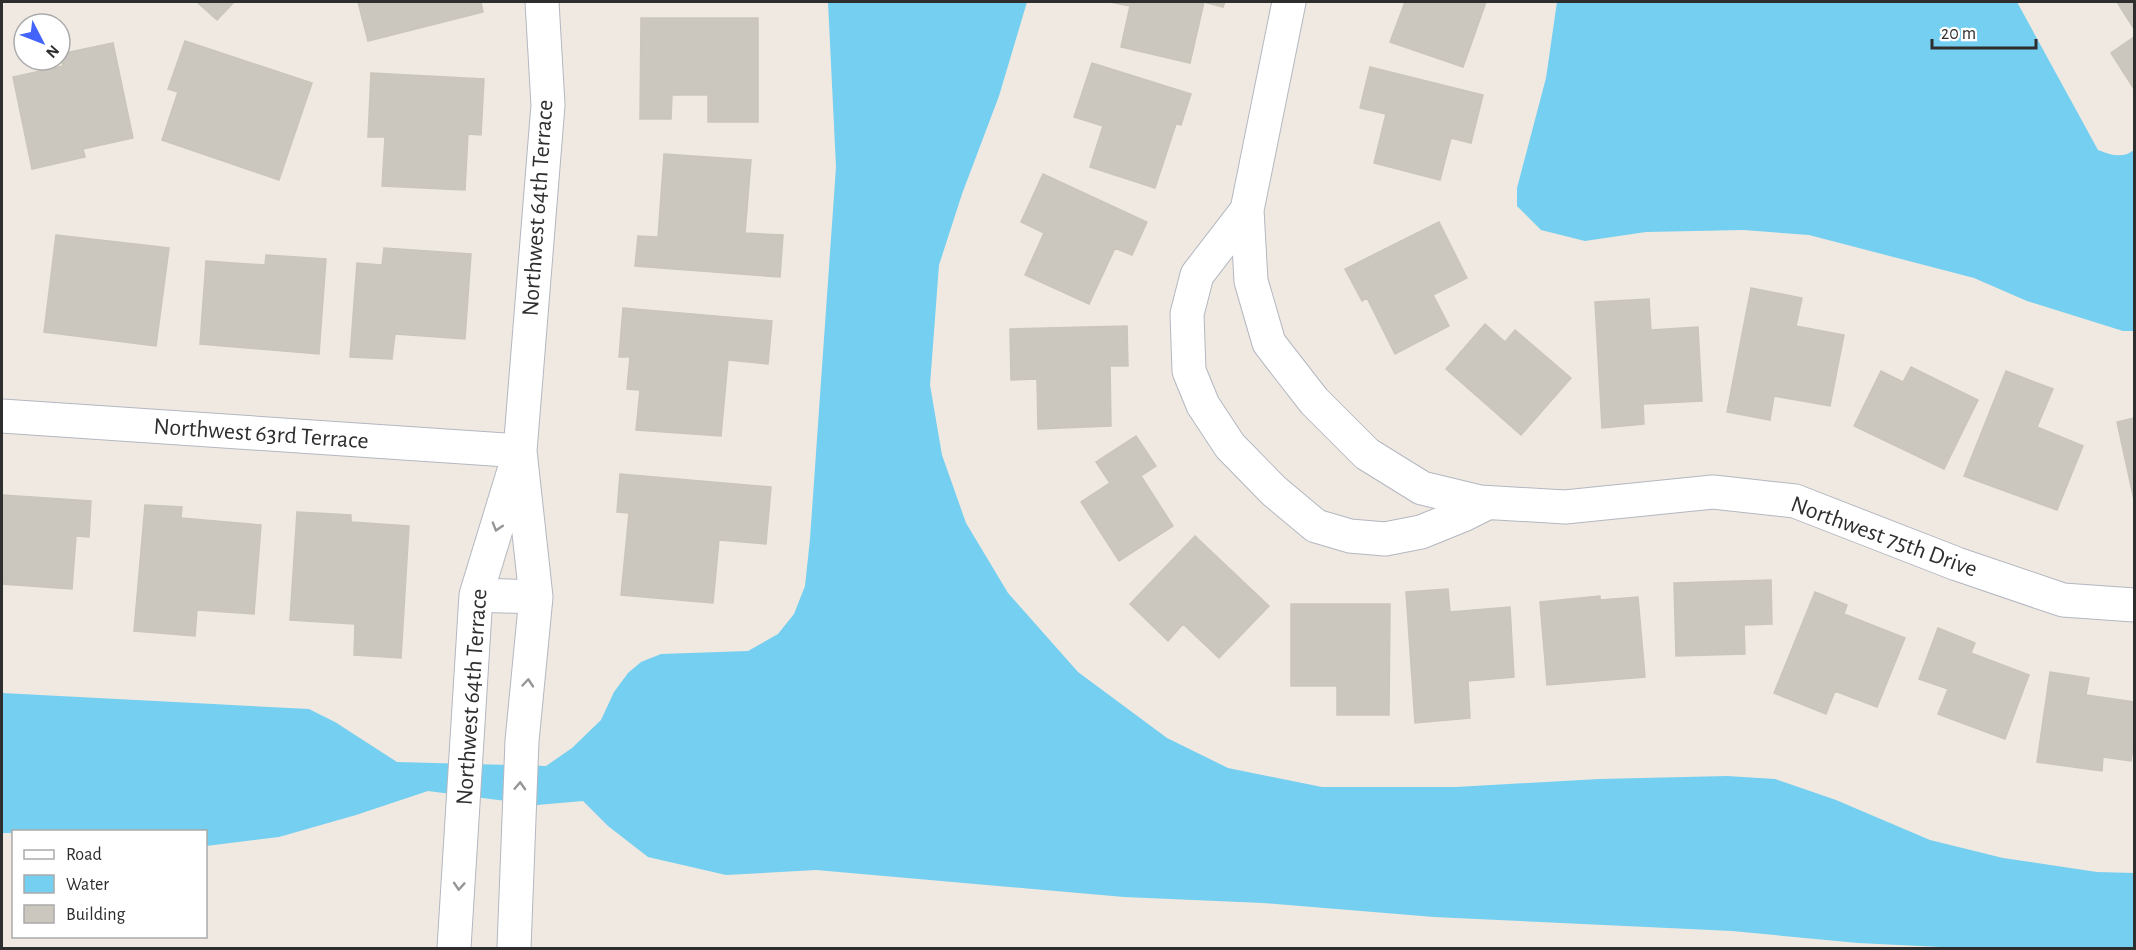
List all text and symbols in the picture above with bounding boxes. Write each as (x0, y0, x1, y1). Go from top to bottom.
north arrow (12, 12, 72, 72)
scale bar (1932, 12, 2036, 50)
text: 20 m (1941, 25, 1976, 43)
text: N (43, 42, 62, 61)
street label: Northwest 64th Terrace (518, 99, 558, 317)
street label: Northwest 63rd Terrace (153, 415, 369, 453)
street label: Northwest 75th Drive (1788, 492, 1980, 582)
one-way arrow (492, 521, 504, 532)
street label: Northwest 64th Terrace (452, 588, 492, 806)
one-way arrow (521, 678, 534, 688)
one-way arrow (514, 781, 527, 790)
legend (12, 830, 207, 938)
text: Road (66, 846, 102, 864)
text: Water (66, 876, 109, 894)
one-way arrow (452, 881, 465, 890)
text: Building (66, 906, 126, 924)

